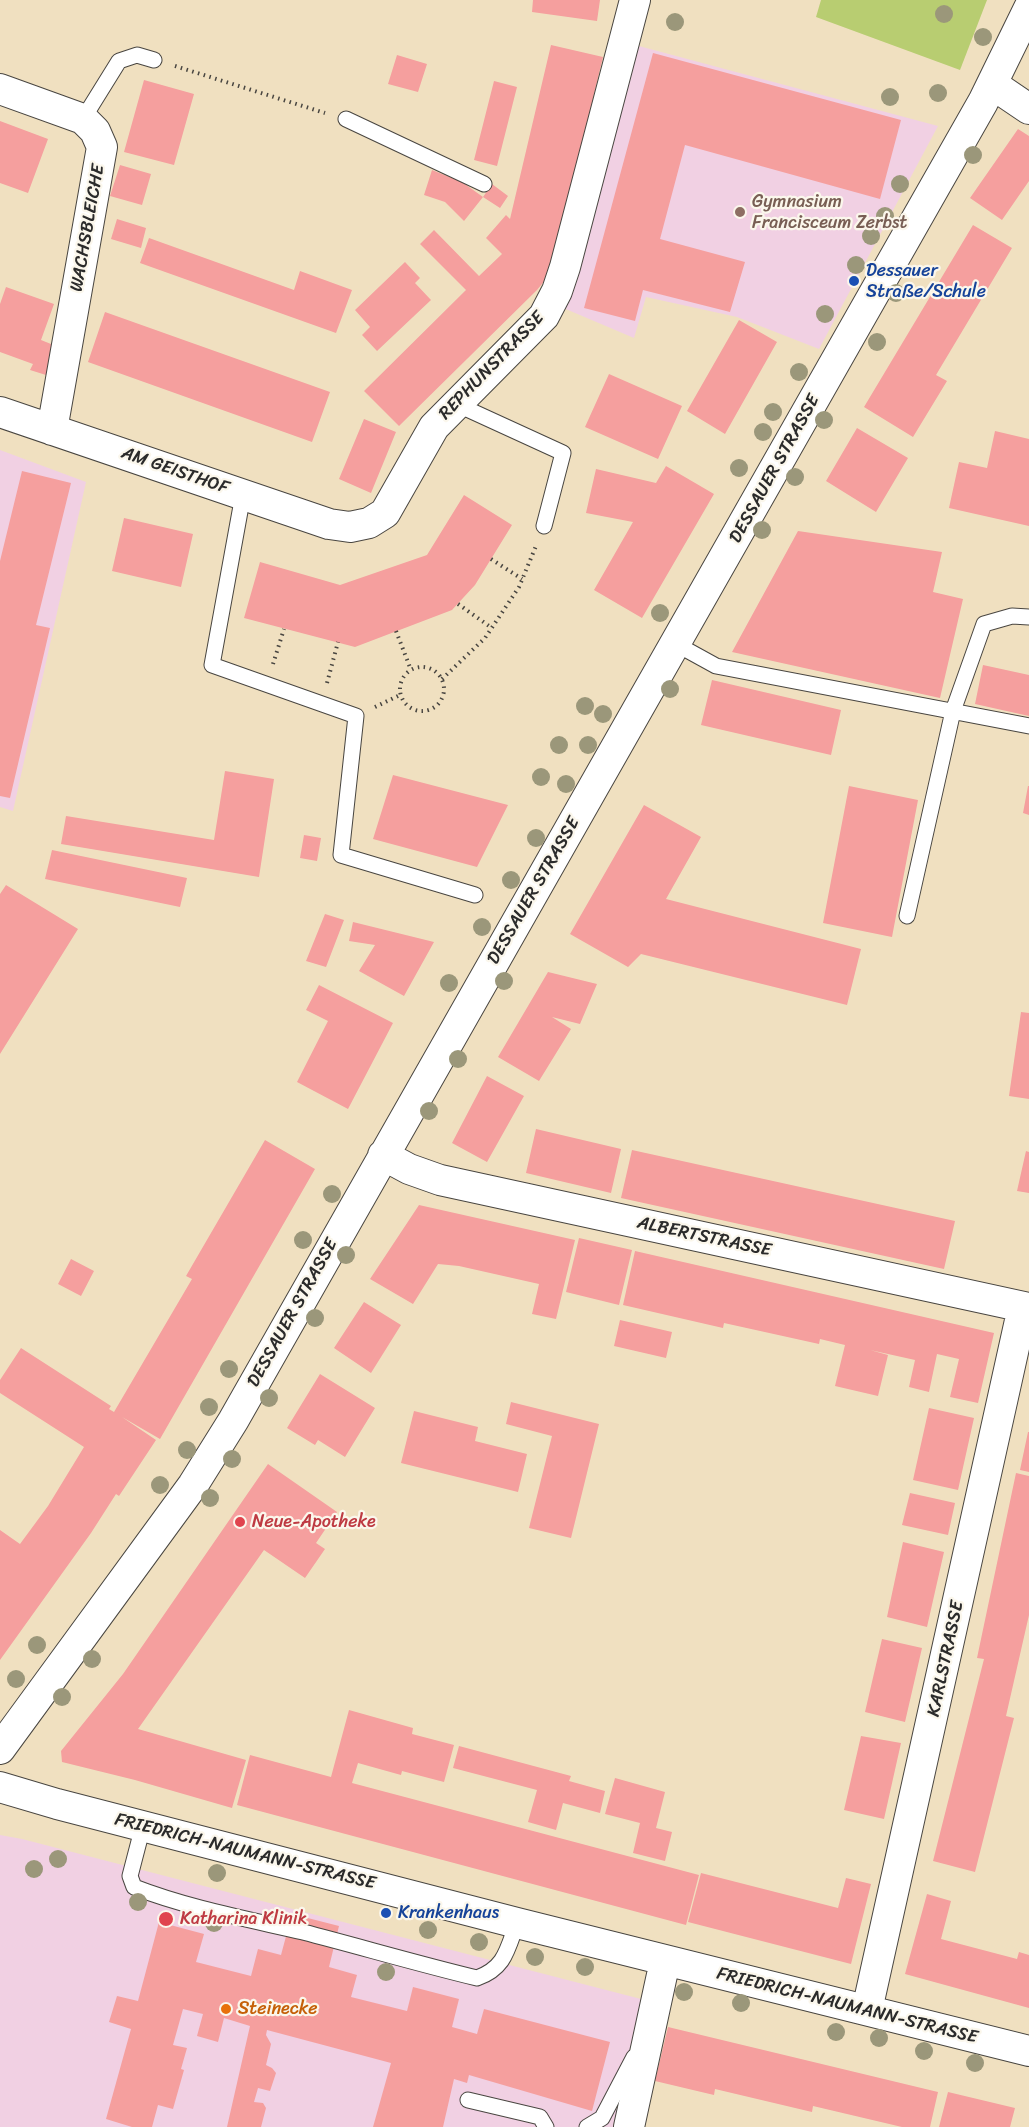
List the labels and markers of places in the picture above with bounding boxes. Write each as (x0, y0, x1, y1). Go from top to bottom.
place label: Gymnasium Francisceum Zerbst (752, 191, 907, 234)
marker: Gymnasium Francisceum Zerbst (733, 205, 747, 219)
place label: Dessauer Straße/Schule (866, 260, 986, 302)
marker: Dessauer Straße/Schule (847, 274, 861, 288)
place label: Neue-Apotheke (252, 1511, 376, 1533)
marker: Neue-Apotheke (233, 1515, 247, 1529)
place label: Krankenhaus (398, 1902, 499, 1924)
marker: Krankenhaus (379, 1906, 393, 1920)
place label: Katharina Klinik (180, 1908, 307, 1930)
marker: Katharina Klinik (157, 1910, 175, 1928)
place label: Steinecke (238, 1998, 318, 2020)
marker: Steinecke (219, 2002, 233, 2016)

